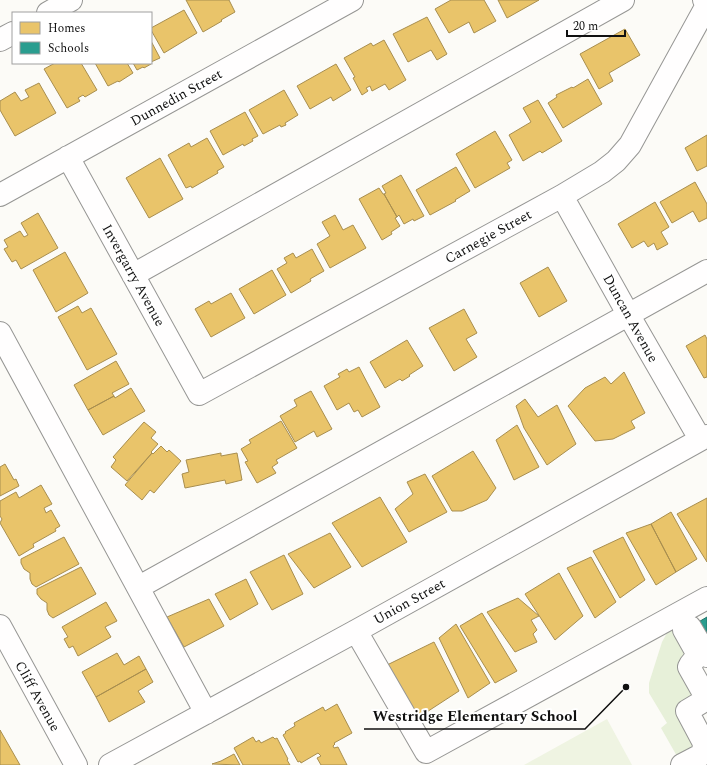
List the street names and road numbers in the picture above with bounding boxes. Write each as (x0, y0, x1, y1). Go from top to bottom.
street label: Dunnedin Street (126, 63, 226, 131)
street label: Carnegie Street (441, 204, 536, 269)
street label: Invergarry Avenue (97, 220, 171, 331)
street label: Duncan Avenue (598, 270, 664, 367)
street label: Union Street (369, 573, 449, 630)
street label: Cliff Avenue (9, 657, 66, 736)

